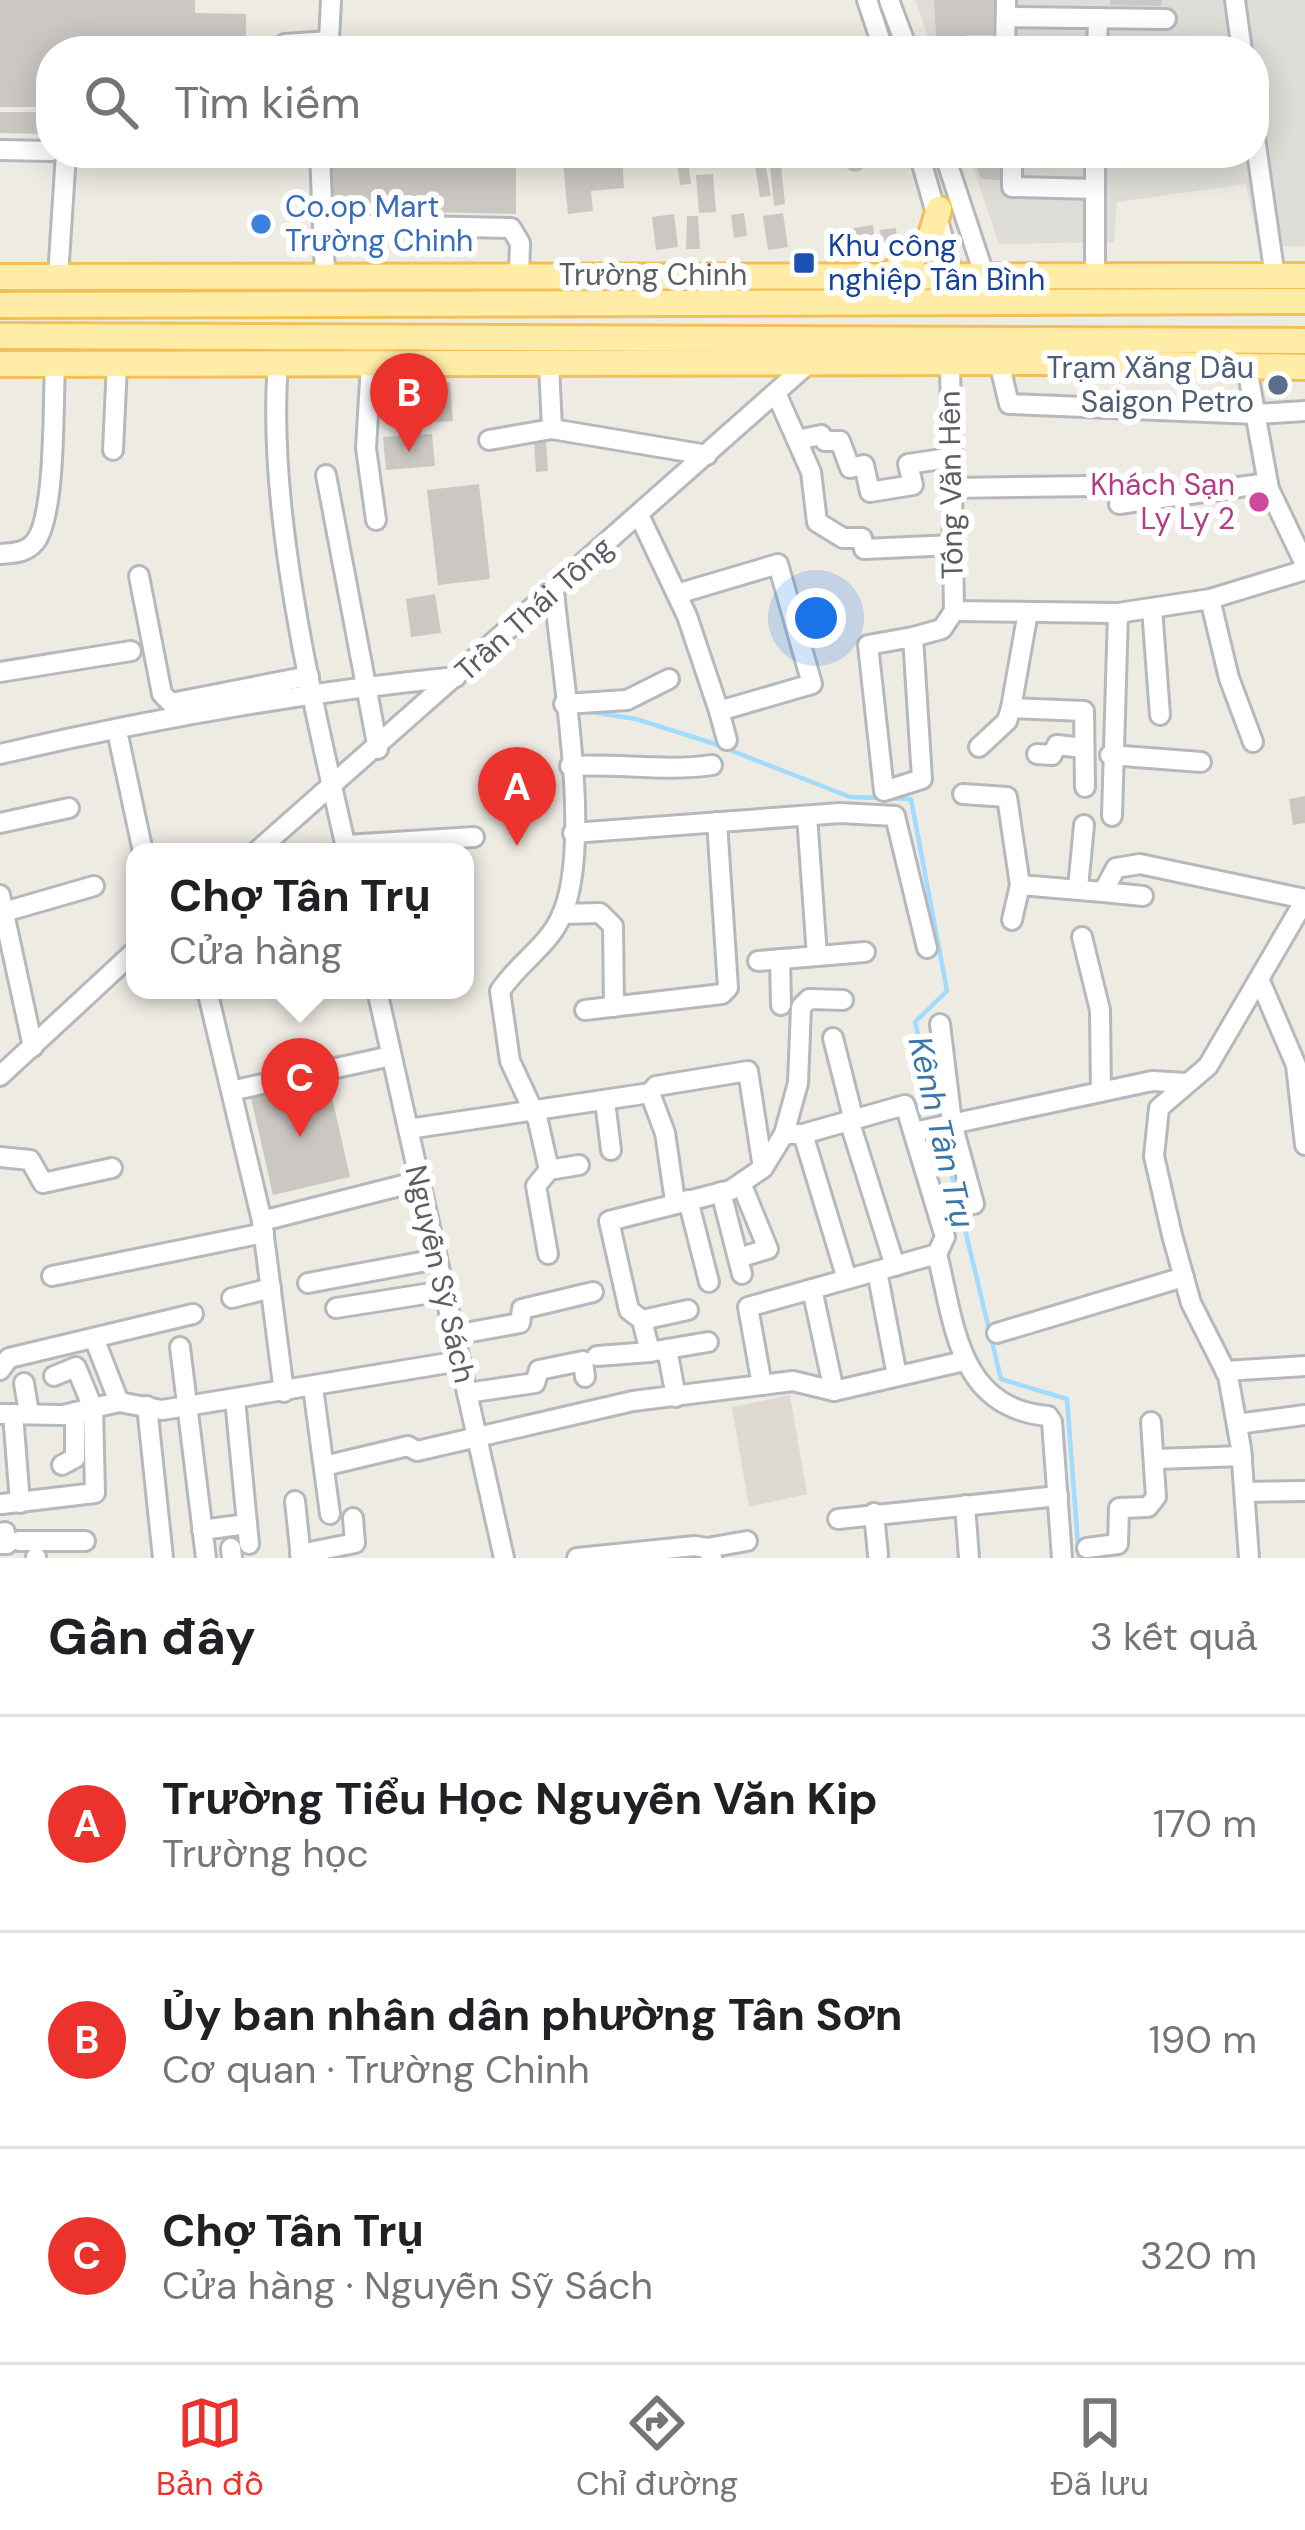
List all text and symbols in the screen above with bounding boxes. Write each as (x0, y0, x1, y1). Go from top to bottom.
search box (36, 36, 1269, 168)
icon: search (78, 69, 144, 135)
text: Tìm kiếm (174, 73, 360, 132)
place label: Co.op Mart Trường Chinh (285, 187, 473, 260)
marker: Co.op Mart Trường Chinh (248, 211, 274, 237)
place label: Khu công nghiệp Tân Bình (828, 226, 1045, 299)
marker: Khu công nghiệp Tân Bình (791, 250, 817, 276)
street label: Trường Chinh (559, 255, 747, 294)
place label: Trạm Xăng Dầu Saigon Petro (1047, 348, 1254, 421)
pin: B (370, 353, 448, 452)
marker: Trạm Xăng Dầu Saigon Petro (1265, 372, 1291, 398)
street label: Tống Văn Hên (929, 390, 972, 580)
place label: Khách Sạn Ly Ly 2 (1090, 465, 1235, 538)
marker: Khách Sạn Ly Ly 2 (1246, 489, 1272, 515)
street label: Trần Thái Tông (447, 527, 621, 690)
your location (786, 588, 846, 648)
pin: A (478, 747, 556, 846)
popup (126, 843, 474, 999)
text: Chợ Tân Trụ (169, 866, 431, 925)
text: Cửa hàng (169, 925, 343, 976)
water label: Kênh Tân Trụ (899, 1032, 984, 1232)
pin: C (261, 1038, 339, 1137)
street label: Nguyễn Sỹ Sách (396, 1161, 484, 1387)
text: Gần đây (48, 1603, 256, 1670)
text: 3 kết quả (1090, 1611, 1257, 1662)
text: Trường Tiểu Học Nguyễn Văn Kip (162, 1769, 878, 1828)
text: A (73, 1798, 101, 1849)
text: 170 m (1153, 1798, 1257, 1849)
text: Trường học (162, 1828, 369, 1879)
text: Ủy ban nhân dân phường Tân Sơn (162, 1985, 903, 2044)
text: B (75, 2014, 99, 2065)
text: 190 m (1149, 2014, 1257, 2065)
text: Cơ quan · Trường Chinh (162, 2044, 590, 2095)
text: Chợ Tân Trụ (162, 2201, 424, 2260)
text: C (73, 2230, 101, 2281)
text: 320 m (1140, 2230, 1257, 2281)
text: Cửa hàng · Nguyễn Sỹ Sách (162, 2260, 653, 2311)
tab: Bản đồ (156, 2390, 264, 2505)
tab: Chỉ đường (576, 2390, 738, 2505)
tab: Đã lưu (1050, 2390, 1149, 2505)

